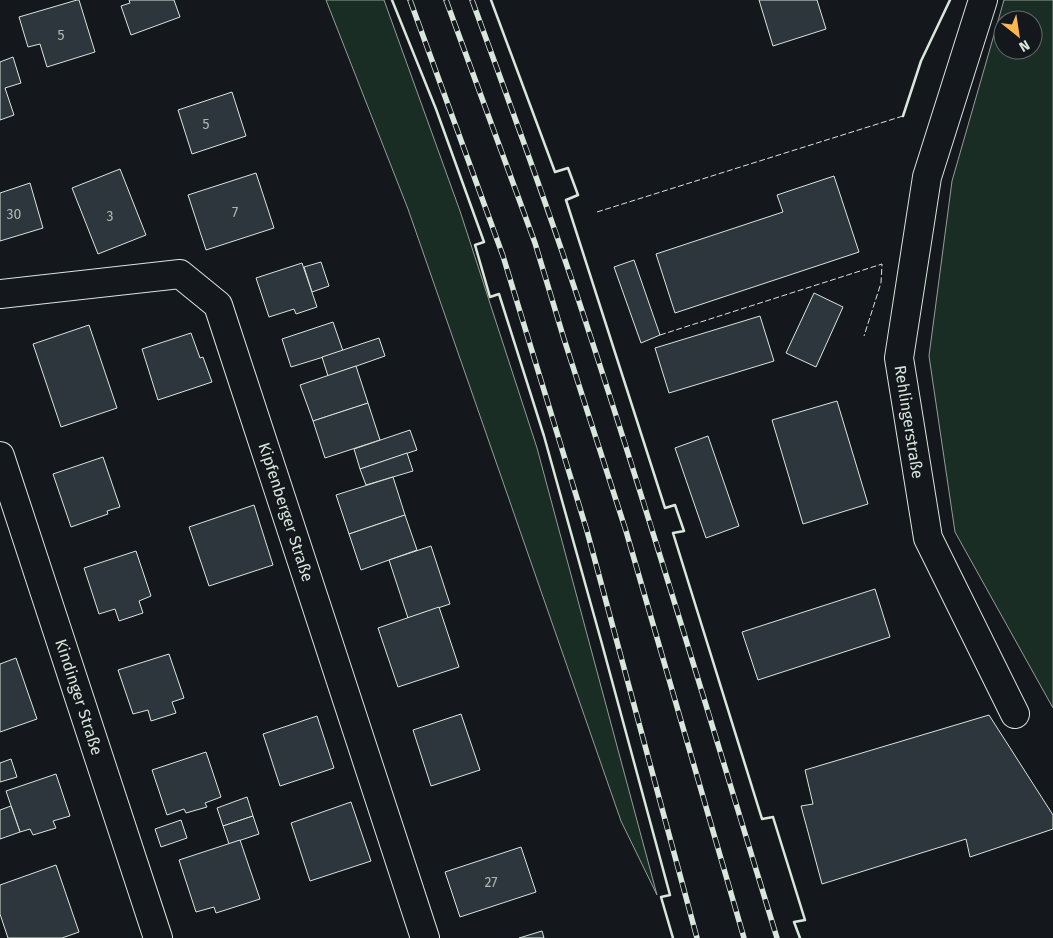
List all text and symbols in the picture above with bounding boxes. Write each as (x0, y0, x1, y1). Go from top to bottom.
north arrow (993, 10, 1043, 60)
house number: 5 (57, 27, 65, 44)
text: N (1016, 36, 1033, 56)
house number: 5 (202, 116, 210, 133)
house number: 7 (232, 204, 238, 221)
house number: 30 (7, 206, 22, 223)
house number: 3 (107, 208, 114, 225)
street label: Rehlingerstraße (891, 364, 927, 480)
street label: Kipfenberger Straße (255, 440, 317, 584)
street label: Kindinger Straße (51, 637, 107, 757)
house number: 27 (484, 874, 498, 891)

